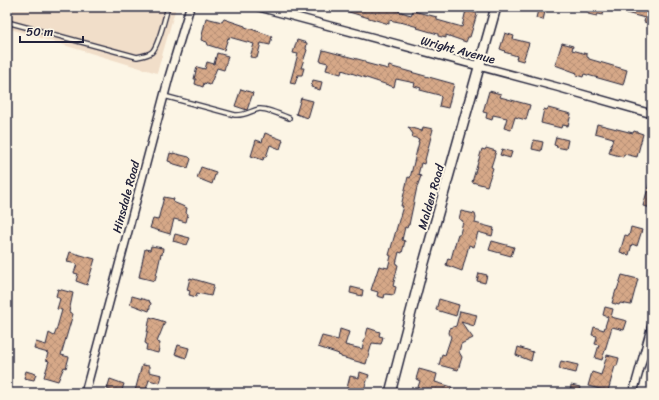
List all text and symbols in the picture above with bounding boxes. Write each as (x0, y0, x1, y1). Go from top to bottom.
scale bar (20, 18, 83, 44)
text: 50 m (26, 21, 53, 43)
street label: Wright Avenue (418, 29, 498, 71)
street label: Hinsdale Road (106, 158, 146, 236)
street label: Malden Road (411, 160, 451, 232)

